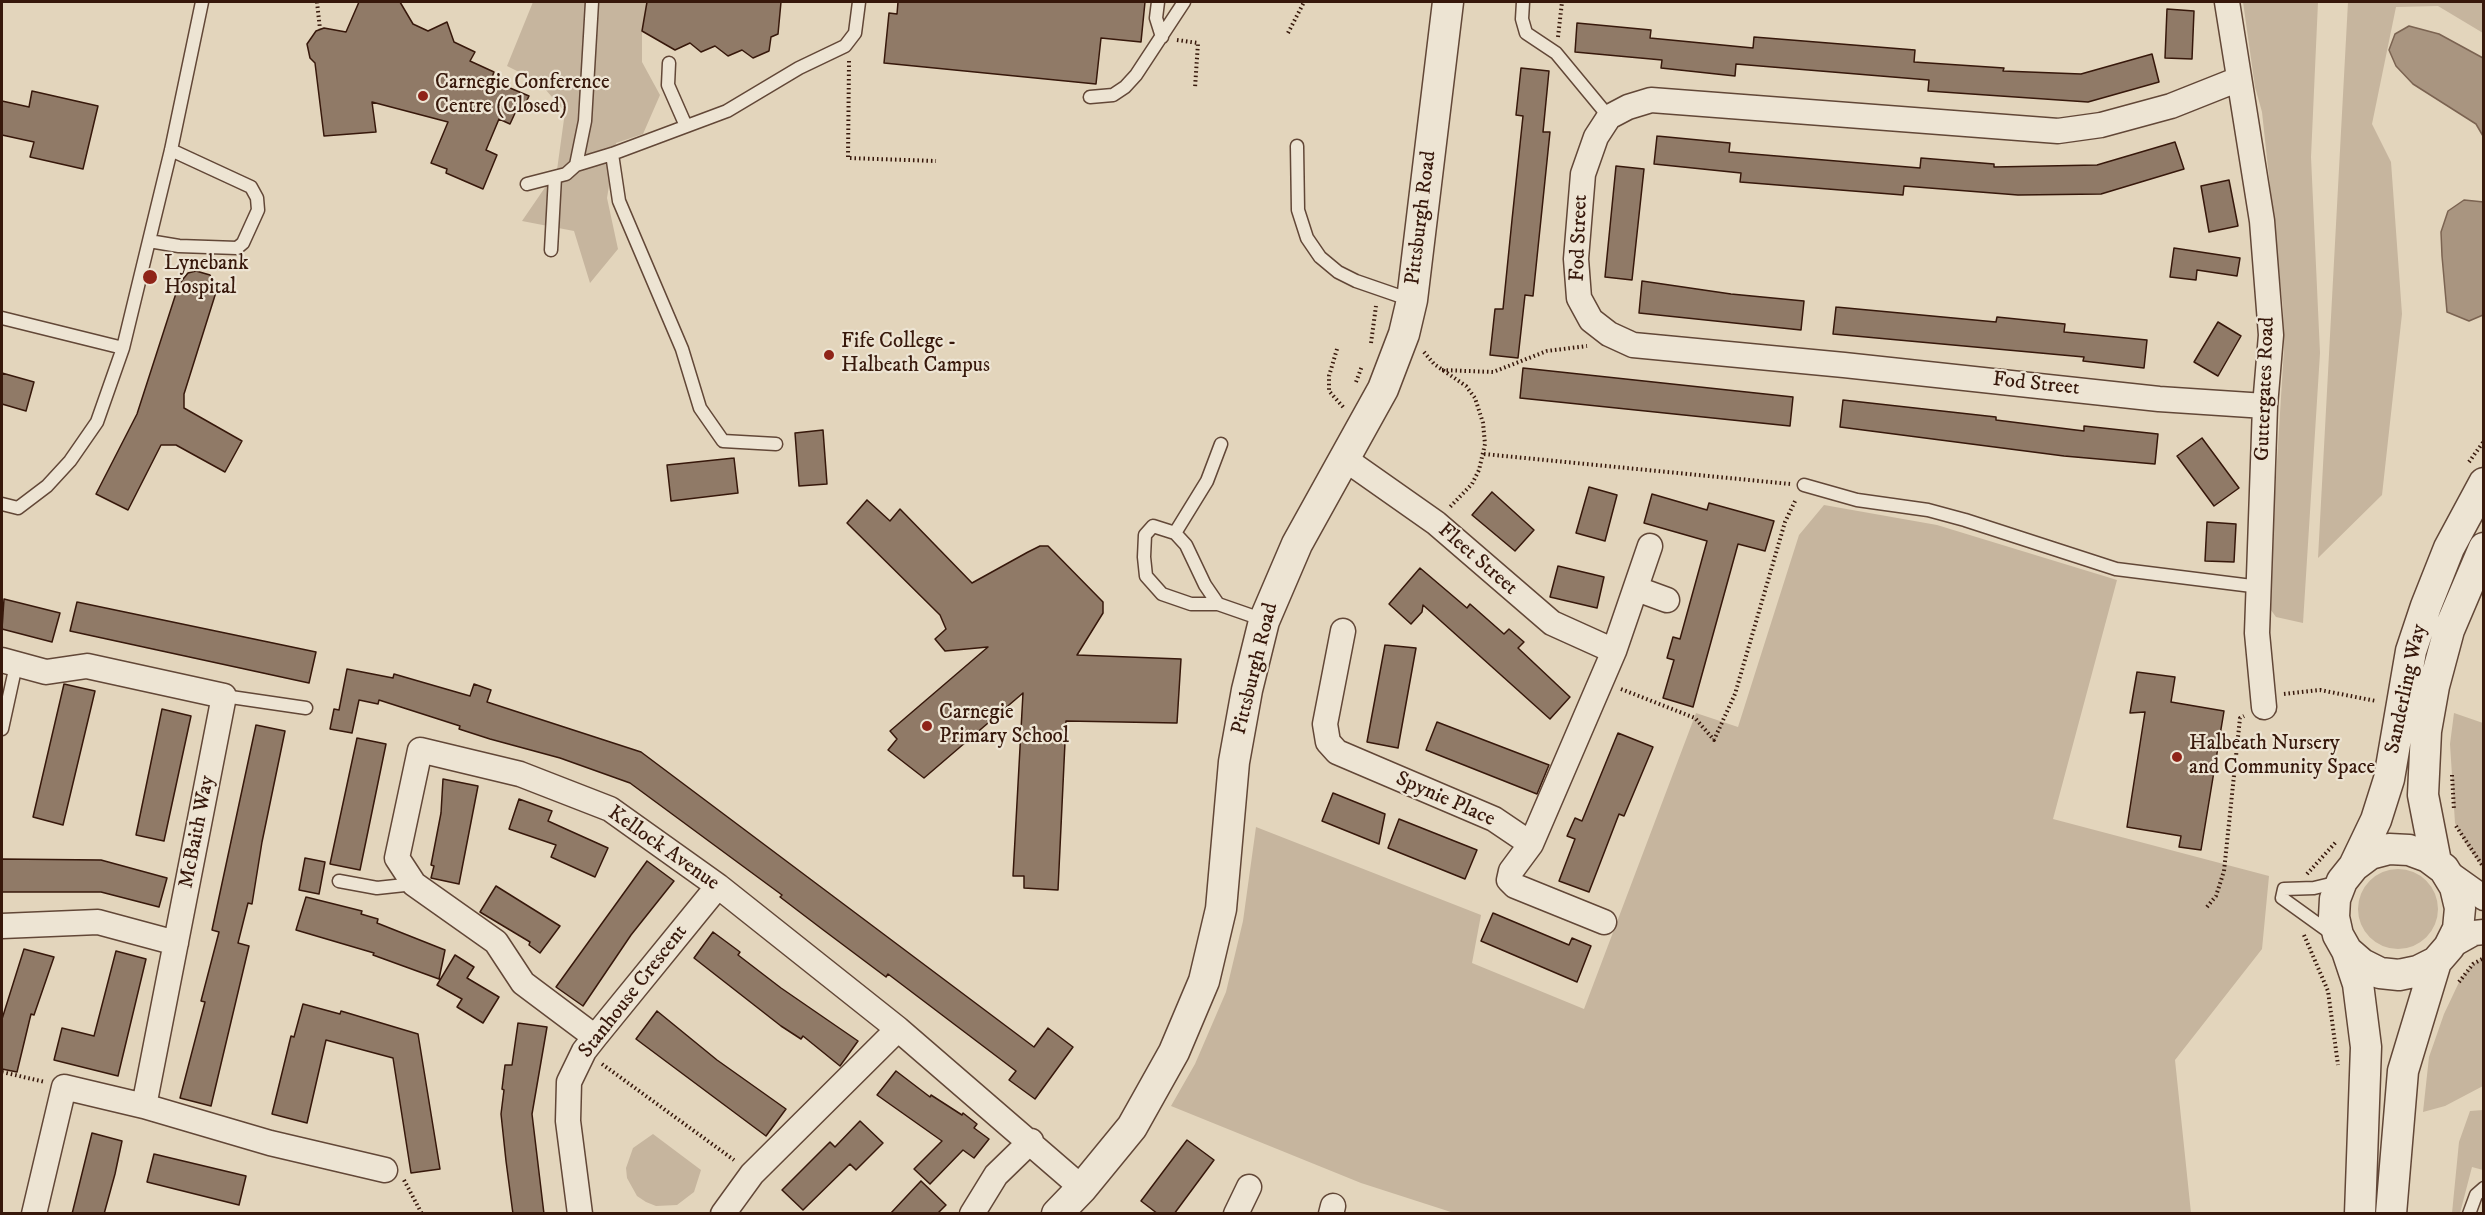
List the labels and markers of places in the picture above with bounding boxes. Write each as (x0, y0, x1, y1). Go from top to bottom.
place label: Carnegie Conference Centre (Closed) (435, 71, 610, 121)
marker: Carnegie Conference Centre (Closed) (416, 89, 430, 103)
place label: Lynebank Hospital (164, 252, 249, 302)
marker: Lynebank Hospital (141, 268, 159, 286)
place label: Fife College - Halbeath Campus (841, 330, 990, 380)
marker: Fife College - Halbeath Campus (822, 348, 836, 362)
place label: Carnegie Primary School (939, 701, 1069, 751)
marker: Carnegie Primary School (920, 719, 934, 733)
place label: Halbeath Nursery and Community Space (2189, 732, 2375, 782)
marker: Halbeath Nursery and Community Space (2170, 750, 2184, 764)

